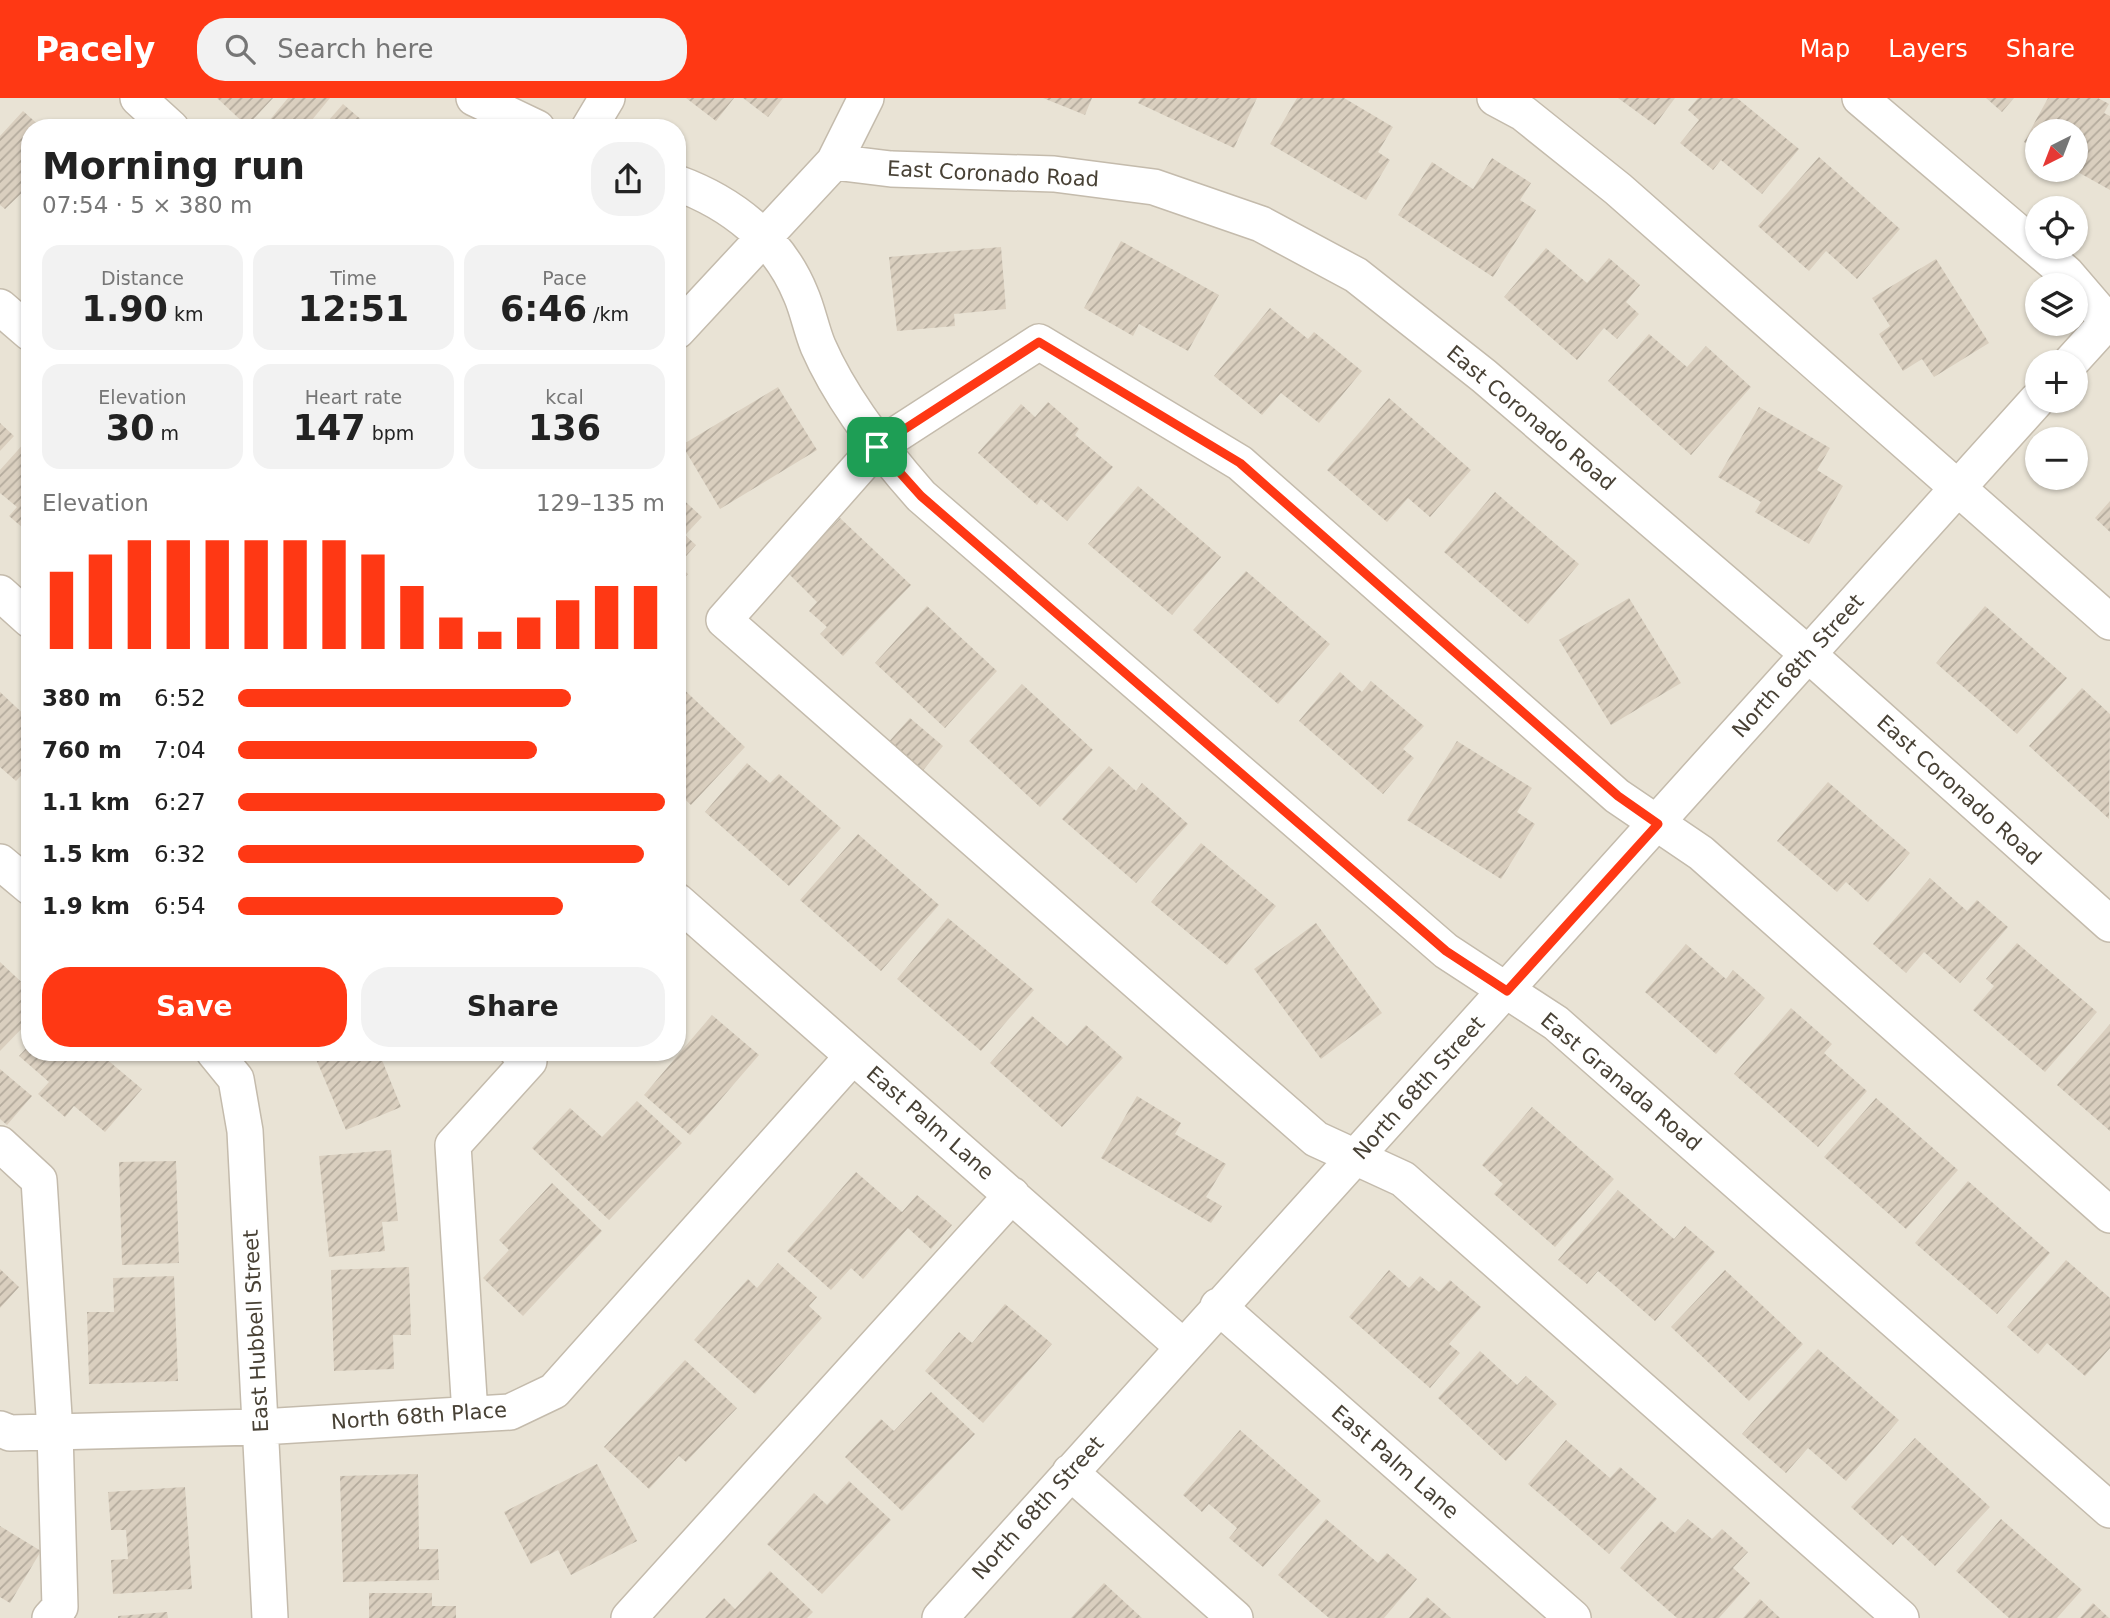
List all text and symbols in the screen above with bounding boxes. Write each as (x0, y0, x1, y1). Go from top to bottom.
search box (197, 18, 687, 81)
text: Pacely (35, 30, 155, 69)
icon: search (221, 30, 259, 68)
text: Search here (277, 34, 434, 64)
text: Map (1800, 35, 1850, 63)
text: Layers (1888, 35, 1968, 63)
text: Share (2006, 35, 2075, 63)
north arrow (2025, 119, 2088, 182)
map controls (2025, 119, 2088, 490)
button: share (591, 142, 665, 216)
text: Morning run (42, 144, 305, 188)
street label: East Coronado Road (886, 156, 1100, 192)
text: 07:54 · 5 × 380 m (42, 192, 252, 218)
button: locate (2025, 196, 2088, 259)
text: Distance (101, 267, 184, 289)
text: Time (330, 267, 377, 289)
text: Pace (542, 267, 587, 289)
button: layers (2025, 273, 2088, 336)
text: 1.90 (82, 289, 168, 329)
text: 12:51 (298, 289, 409, 329)
text: 6:46 (500, 289, 587, 329)
text: km (168, 303, 203, 325)
text: /km (587, 303, 629, 325)
street label: East Coronado Road (1442, 341, 1620, 495)
button: + (2025, 350, 2088, 413)
text: Elevation (98, 386, 187, 408)
text: Heart rate (305, 386, 402, 408)
text: kcal (545, 386, 584, 408)
text: 30 (106, 408, 155, 448)
text: 147 (293, 408, 366, 448)
text: 136 (528, 408, 601, 448)
pin (847, 417, 907, 477)
text: m (155, 422, 179, 444)
text: bpm (366, 422, 414, 444)
button: − (2025, 427, 2088, 490)
icon: arrive (858, 428, 896, 466)
text: Elevation (42, 490, 149, 516)
text: 129–135 m (536, 490, 665, 516)
street label: North 68th Street (1727, 590, 1869, 742)
text: 380 m (42, 685, 122, 711)
text: 6:52 (154, 685, 206, 711)
street label: East Coronado Road (1872, 710, 2046, 870)
text: 760 m (42, 737, 122, 763)
text: 7:04 (154, 737, 206, 763)
text: 1.1 km (42, 789, 130, 815)
text: 6:27 (154, 789, 206, 815)
text: 1.5 km (42, 841, 130, 867)
text: 6:32 (154, 841, 206, 867)
text: 1.9 km (42, 893, 130, 919)
text: 6:54 (154, 893, 206, 919)
button: Save (42, 967, 347, 1047)
button: Share (361, 967, 665, 1047)
street label: East Granada Road (1536, 1008, 1706, 1156)
street label: North 68th Street (1348, 1012, 1490, 1164)
street label: East Palm Lane (862, 1061, 998, 1185)
street label: East Hubbell Street (239, 1229, 273, 1433)
street label: North 68th Place (330, 1398, 508, 1434)
street label: East Palm Lane (1327, 1400, 1463, 1524)
street label: North 68th Street (967, 1432, 1109, 1584)

